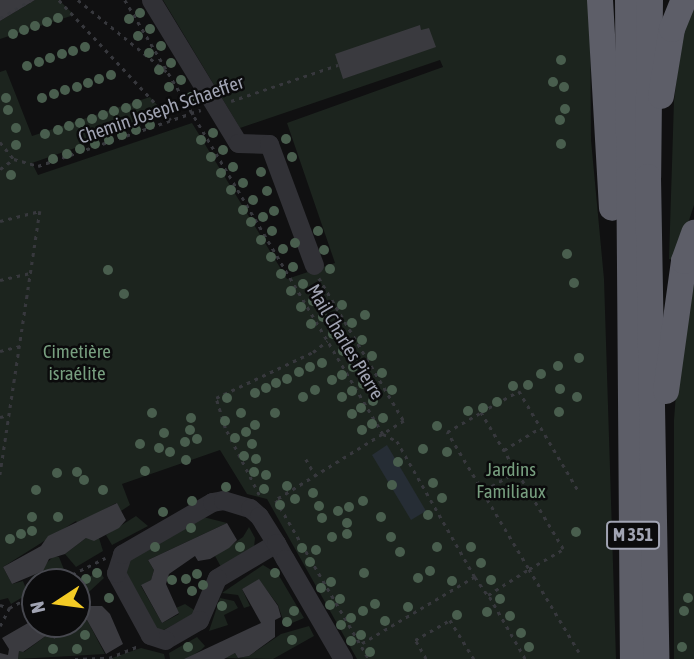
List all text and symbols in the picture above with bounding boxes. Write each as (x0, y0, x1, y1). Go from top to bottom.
street label: Chemin Joseph Schaeffer (75, 71, 247, 149)
street label: Mail Charles Pierre (302, 280, 388, 404)
park label: Cimetière israélite (43, 341, 111, 385)
park label: Jardins Familiaux (476, 459, 546, 503)
road number: M 351 (605, 520, 661, 550)
north arrow (21, 568, 91, 638)
text: N (26, 599, 49, 615)

